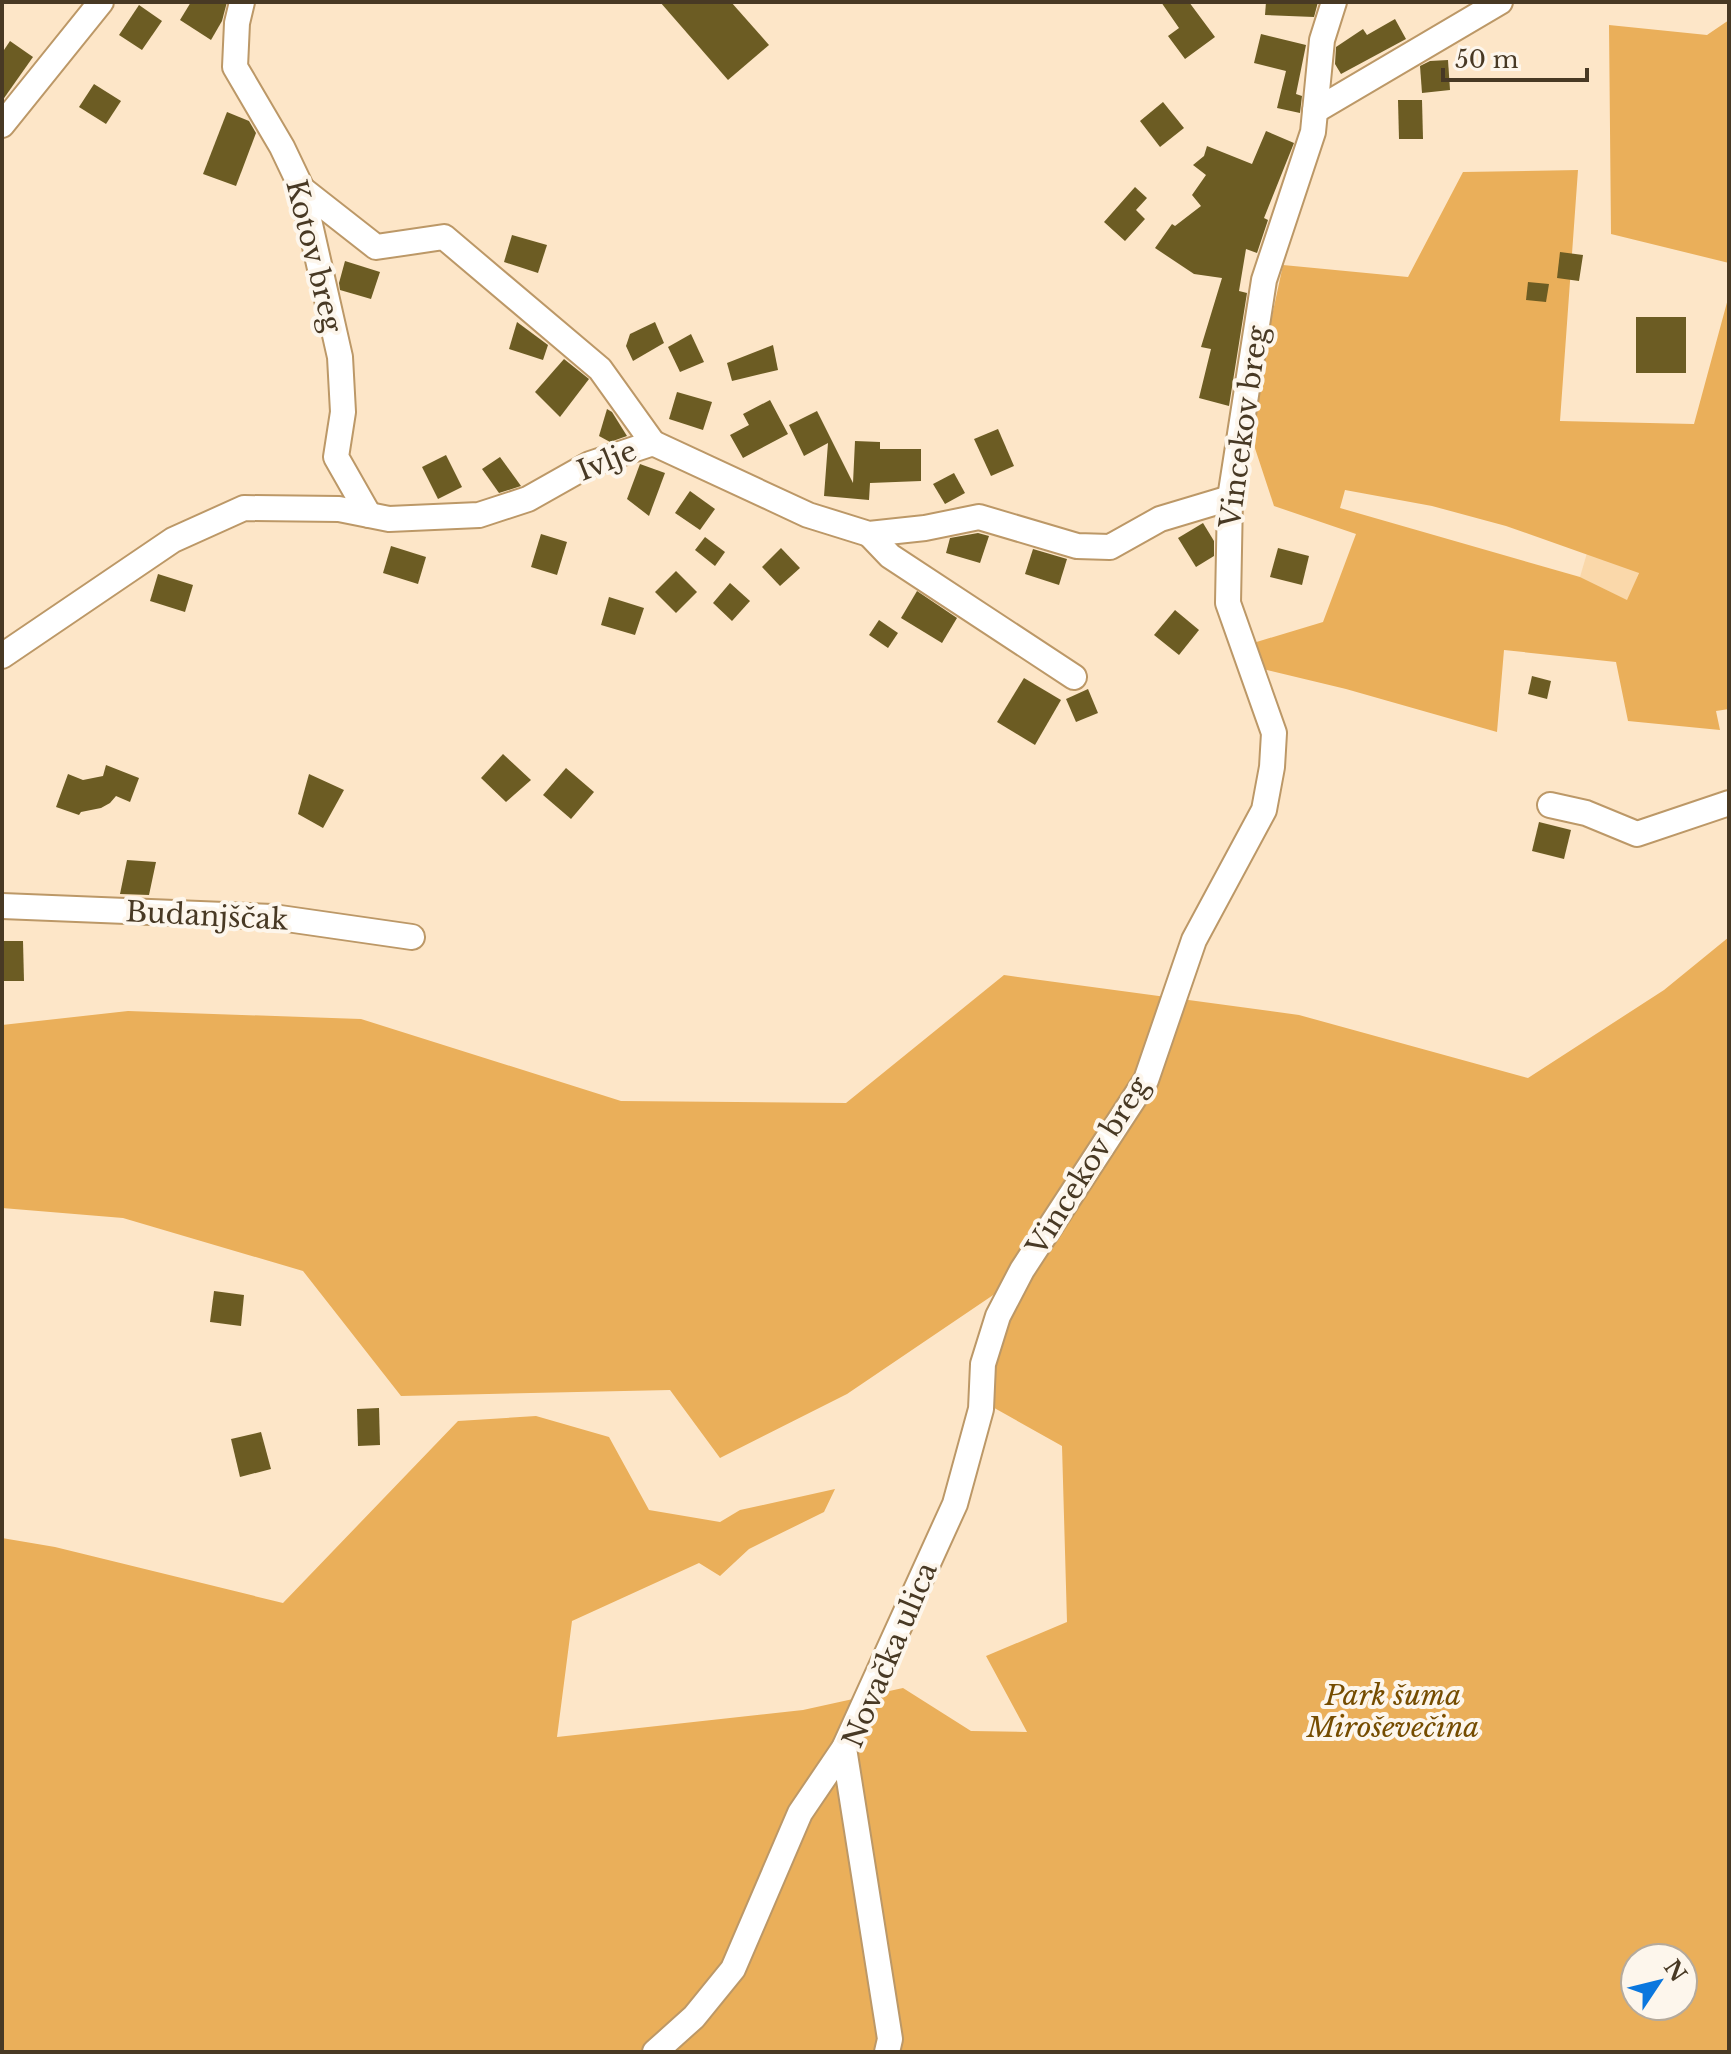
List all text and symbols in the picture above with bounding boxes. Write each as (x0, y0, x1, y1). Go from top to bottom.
scale bar (1443, 32, 1587, 82)
text: 50 m (1455, 45, 1519, 74)
street label: Kotov breg (278, 176, 350, 337)
street label: Vincekov breg (1212, 322, 1276, 531)
street label: Ivlje (572, 433, 642, 489)
street label: Budanjščak (125, 894, 290, 938)
street label: Vincekov breg (1019, 1069, 1158, 1263)
street label: Novačka ulica (835, 1557, 945, 1753)
park label: Park šuma Miroševečina (1306, 1678, 1479, 1745)
north arrow (1619, 1942, 1699, 2022)
text: N (1658, 1955, 1692, 1987)

